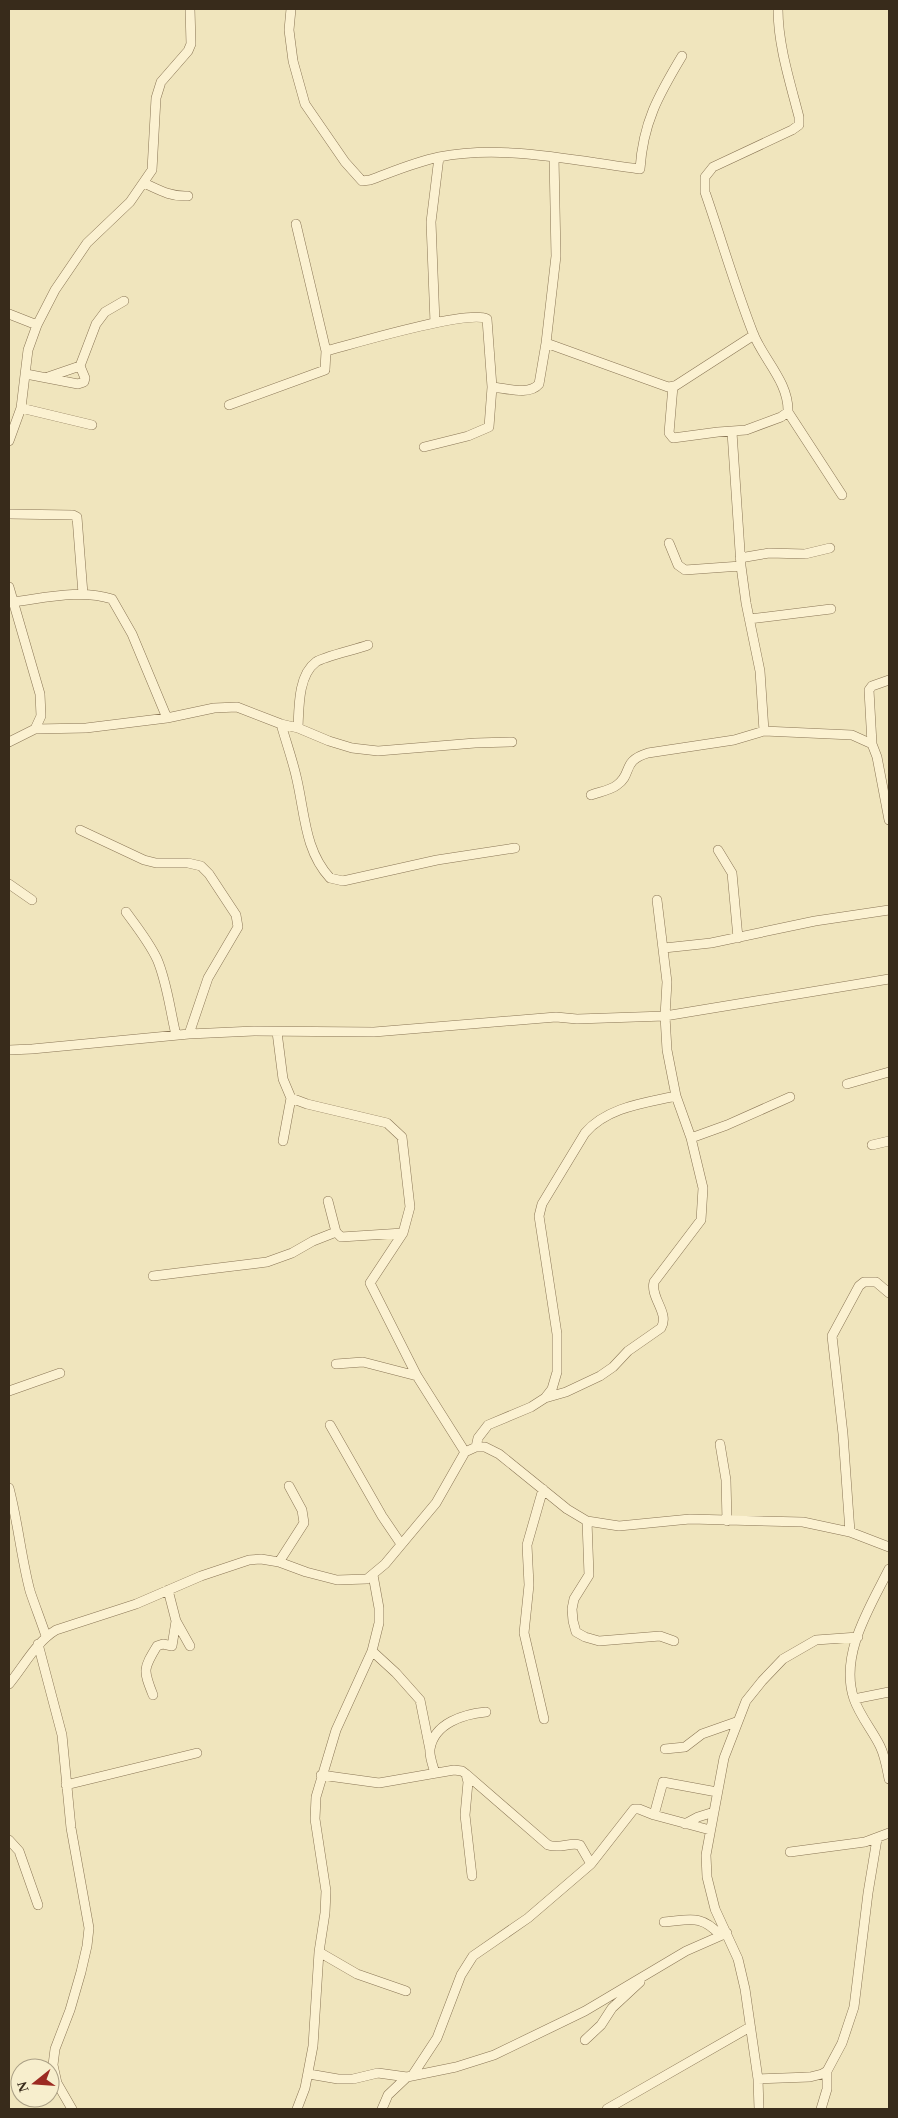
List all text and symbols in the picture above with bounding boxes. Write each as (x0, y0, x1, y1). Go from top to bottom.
north arrow (10, 2058, 60, 2108)
text: N (14, 2080, 32, 2094)

